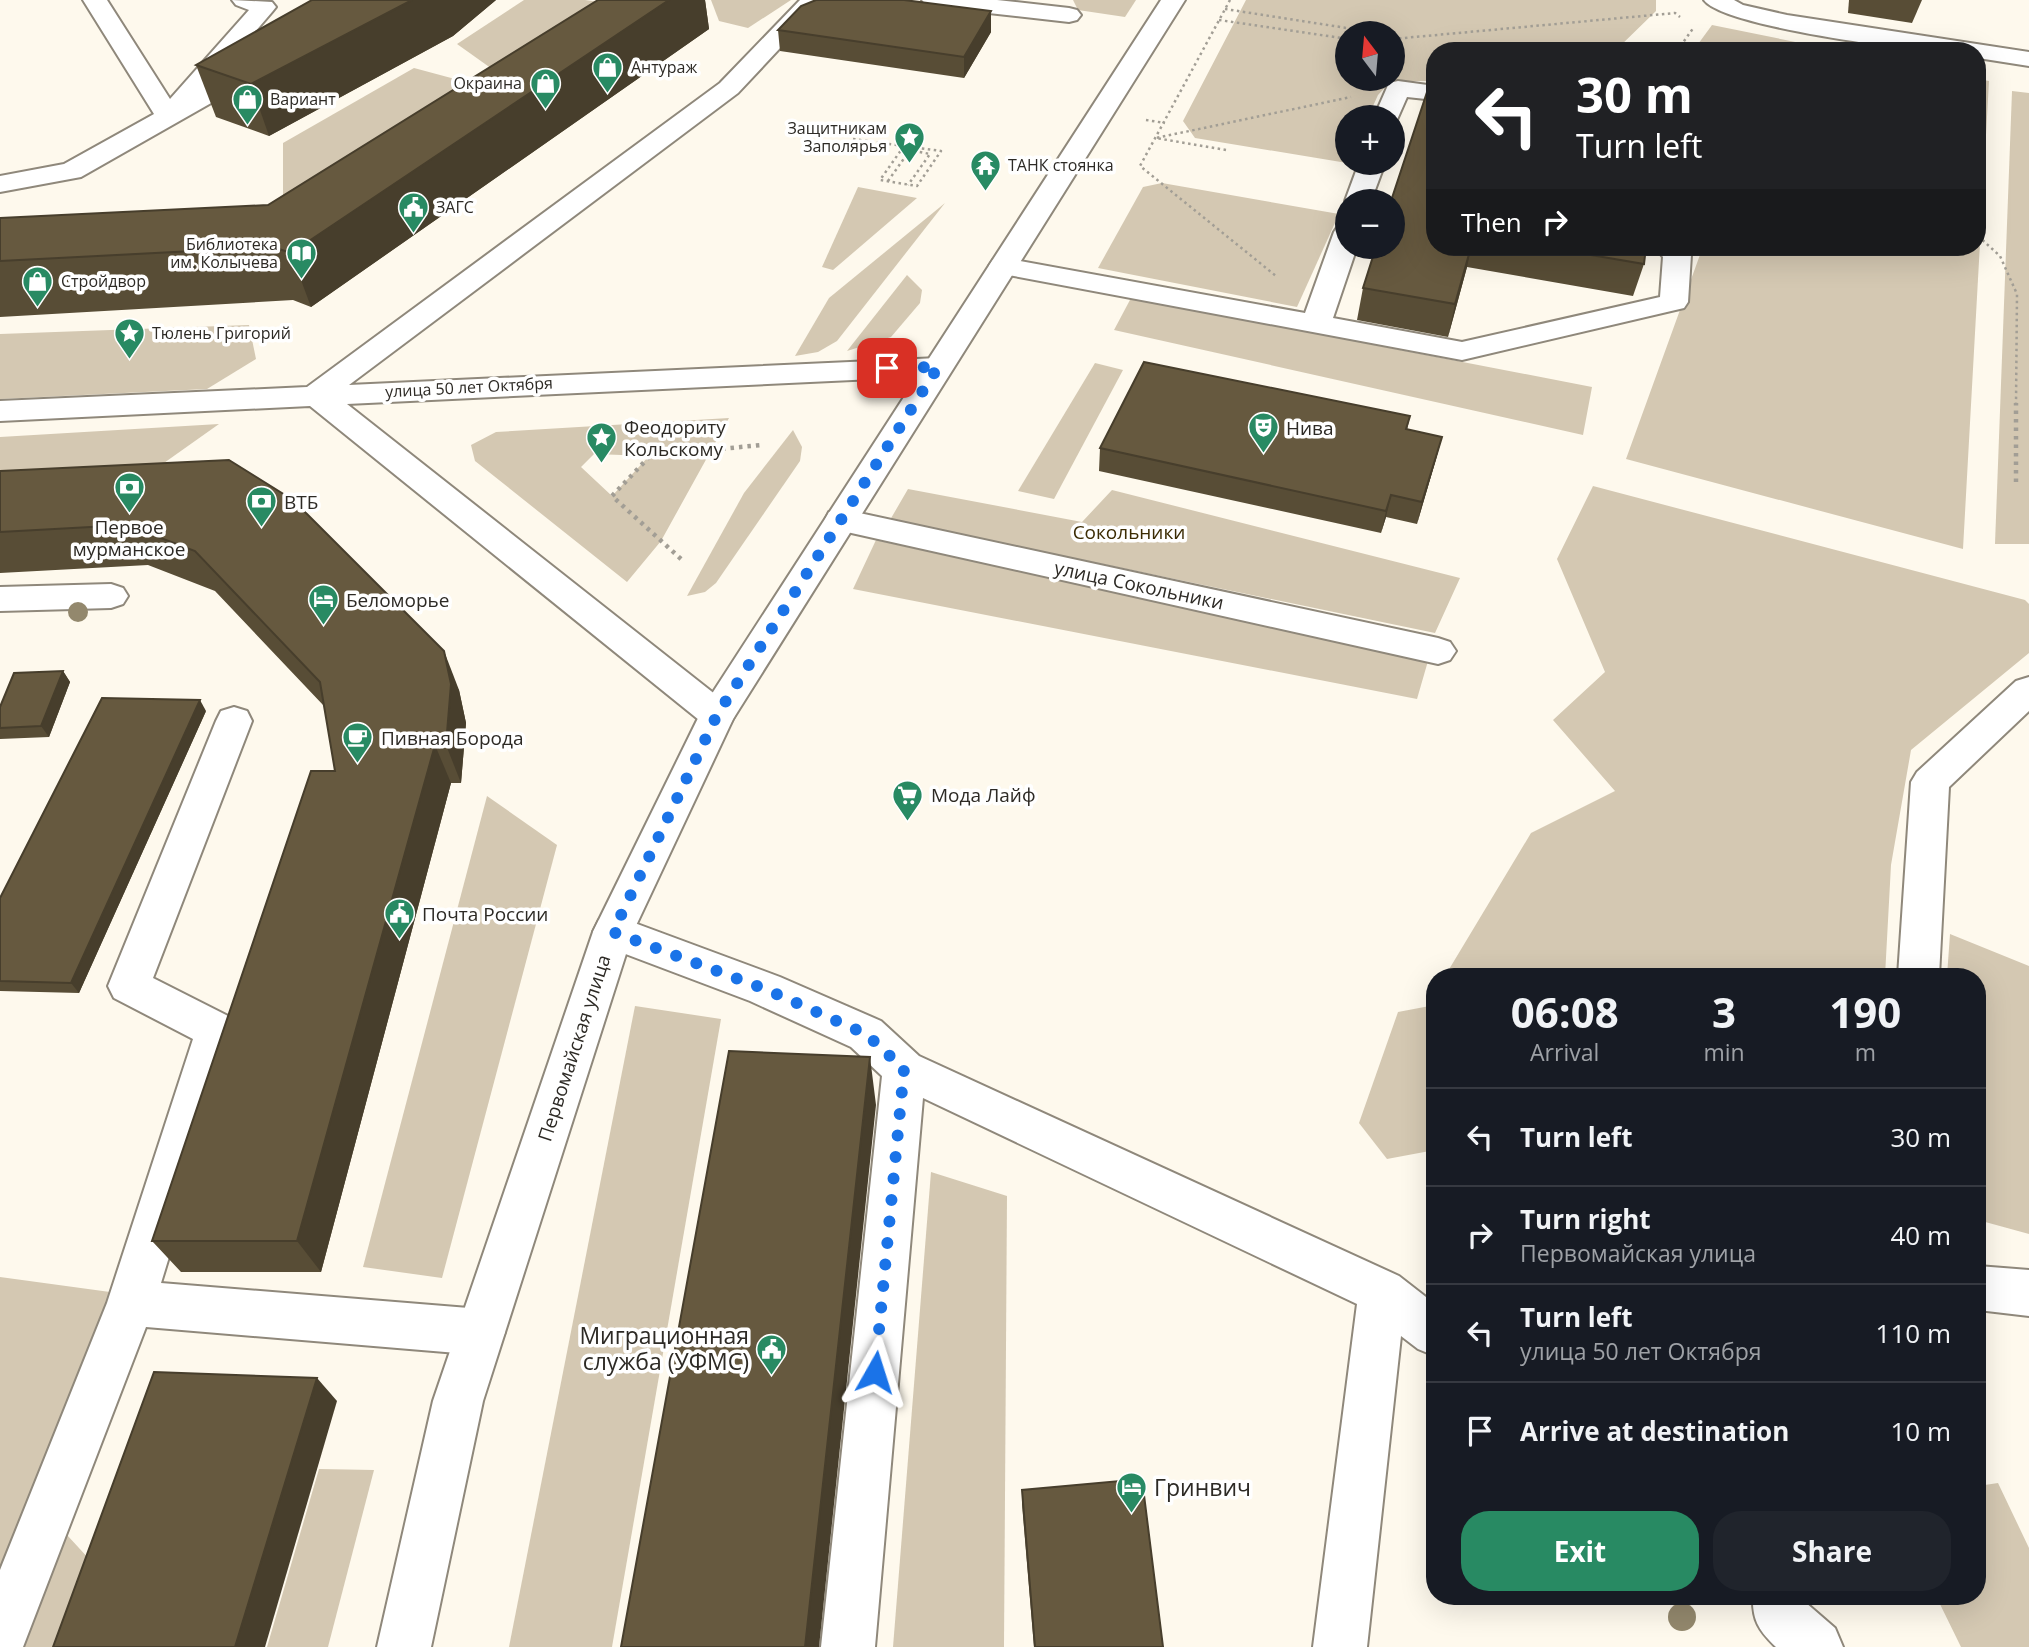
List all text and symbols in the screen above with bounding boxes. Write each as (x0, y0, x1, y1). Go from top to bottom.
north arrow (1335, 21, 1405, 91)
map controls (1335, 21, 1405, 259)
shop icon: Антураж (591, 50, 625, 94)
place label: Антураж (631, 56, 697, 78)
text: 30 m (1576, 61, 1693, 127)
shop icon: Окраина (528, 66, 562, 110)
icon: left (1461, 70, 1552, 161)
place label: Окраина (453, 72, 522, 94)
shop icon: Вариант (230, 82, 264, 126)
place label: Вариант (270, 88, 336, 110)
button: + (1335, 105, 1405, 175)
place label: Защитникам Заполярья (788, 117, 887, 157)
place icon: Защитникам Заполярья (893, 120, 927, 164)
text: Turn left (1576, 124, 1702, 167)
temple icon: ТАНК стоянка (968, 148, 1002, 192)
place label: ТАНК стоянка (1008, 154, 1114, 176)
button: − (1335, 189, 1405, 259)
public building icon: ЗАГС (396, 190, 430, 234)
place label: ЗАГС (436, 196, 474, 218)
icon: right (1536, 203, 1574, 241)
text: Then (1461, 204, 1522, 240)
place label: Библиотека им. Колычева (170, 233, 278, 273)
library icon: Библиотека им. Колычева (284, 236, 318, 280)
shop icon: Стройдвор (21, 264, 55, 308)
place label: Стройдвор (61, 270, 146, 292)
place icon: Тюлень Григорий (112, 316, 146, 360)
place label: Тюлень Григорий (152, 322, 291, 344)
pin (857, 338, 917, 398)
icon: arrive (868, 349, 906, 387)
street label: улица 50 лет Октября (385, 372, 553, 402)
theatre icon: Нива (1246, 411, 1280, 455)
place label: Феодориту Кольскому (624, 414, 726, 462)
place label: Нива (1286, 415, 1334, 441)
place icon: Феодориту Кольскому (584, 421, 618, 465)
bank icon: Первое мурманское (112, 471, 146, 515)
bank icon: ВТБ (244, 485, 278, 529)
place label: ВТБ (284, 489, 318, 515)
place label: Первое мурманское (73, 514, 185, 562)
park label: Сокольники (1073, 519, 1185, 545)
street label: улица Сокольники (1052, 554, 1226, 616)
hotel icon: Беломорье (306, 583, 340, 627)
place label: Беломорье (346, 587, 449, 613)
cafe icon: Пивная Борода (341, 721, 375, 765)
place label: Пивная Борода (381, 725, 523, 751)
supermarket icon: Мода Лайф (891, 778, 925, 822)
place label: Мода Лайф (931, 782, 1036, 808)
public building icon: Почта России (382, 897, 416, 941)
place label: Почта России (422, 901, 548, 927)
street label: Первомайская улица (532, 951, 616, 1145)
text: 06:08 (1511, 983, 1619, 1040)
text: 3 (1712, 983, 1736, 1040)
text: 190 (1829, 983, 1901, 1040)
text: Arrival (1530, 1036, 1599, 1068)
text: min (1703, 1036, 1745, 1068)
text: m (1855, 1036, 1876, 1068)
icon: left (1461, 1118, 1499, 1156)
text: Turn left (1520, 1119, 1632, 1155)
text: 30 m (1890, 1119, 1951, 1155)
text: Turn right (1520, 1201, 1651, 1237)
icon: right (1461, 1216, 1499, 1254)
text: 40 m (1890, 1217, 1951, 1253)
text: Первомайская улица (1520, 1237, 1756, 1269)
text: Turn left (1520, 1299, 1632, 1335)
icon: left (1461, 1314, 1499, 1352)
text: 110 m (1876, 1315, 1951, 1351)
place label: Миграционная служба (УФМС) (579, 1319, 749, 1377)
public building icon: Миграционная служба (УФМС) (755, 1332, 789, 1376)
position arrow (838, 1335, 912, 1409)
text: улица 50 лет Октября (1520, 1335, 1761, 1367)
icon: arrive (1461, 1412, 1499, 1450)
text: Arrive at destination (1520, 1413, 1789, 1449)
text: 10 m (1890, 1413, 1951, 1449)
hotel icon: Гринвич (1114, 1471, 1148, 1515)
place label: Гринвич (1154, 1471, 1251, 1503)
button: Exit (1461, 1511, 1699, 1591)
button: Share (1713, 1511, 1951, 1591)

